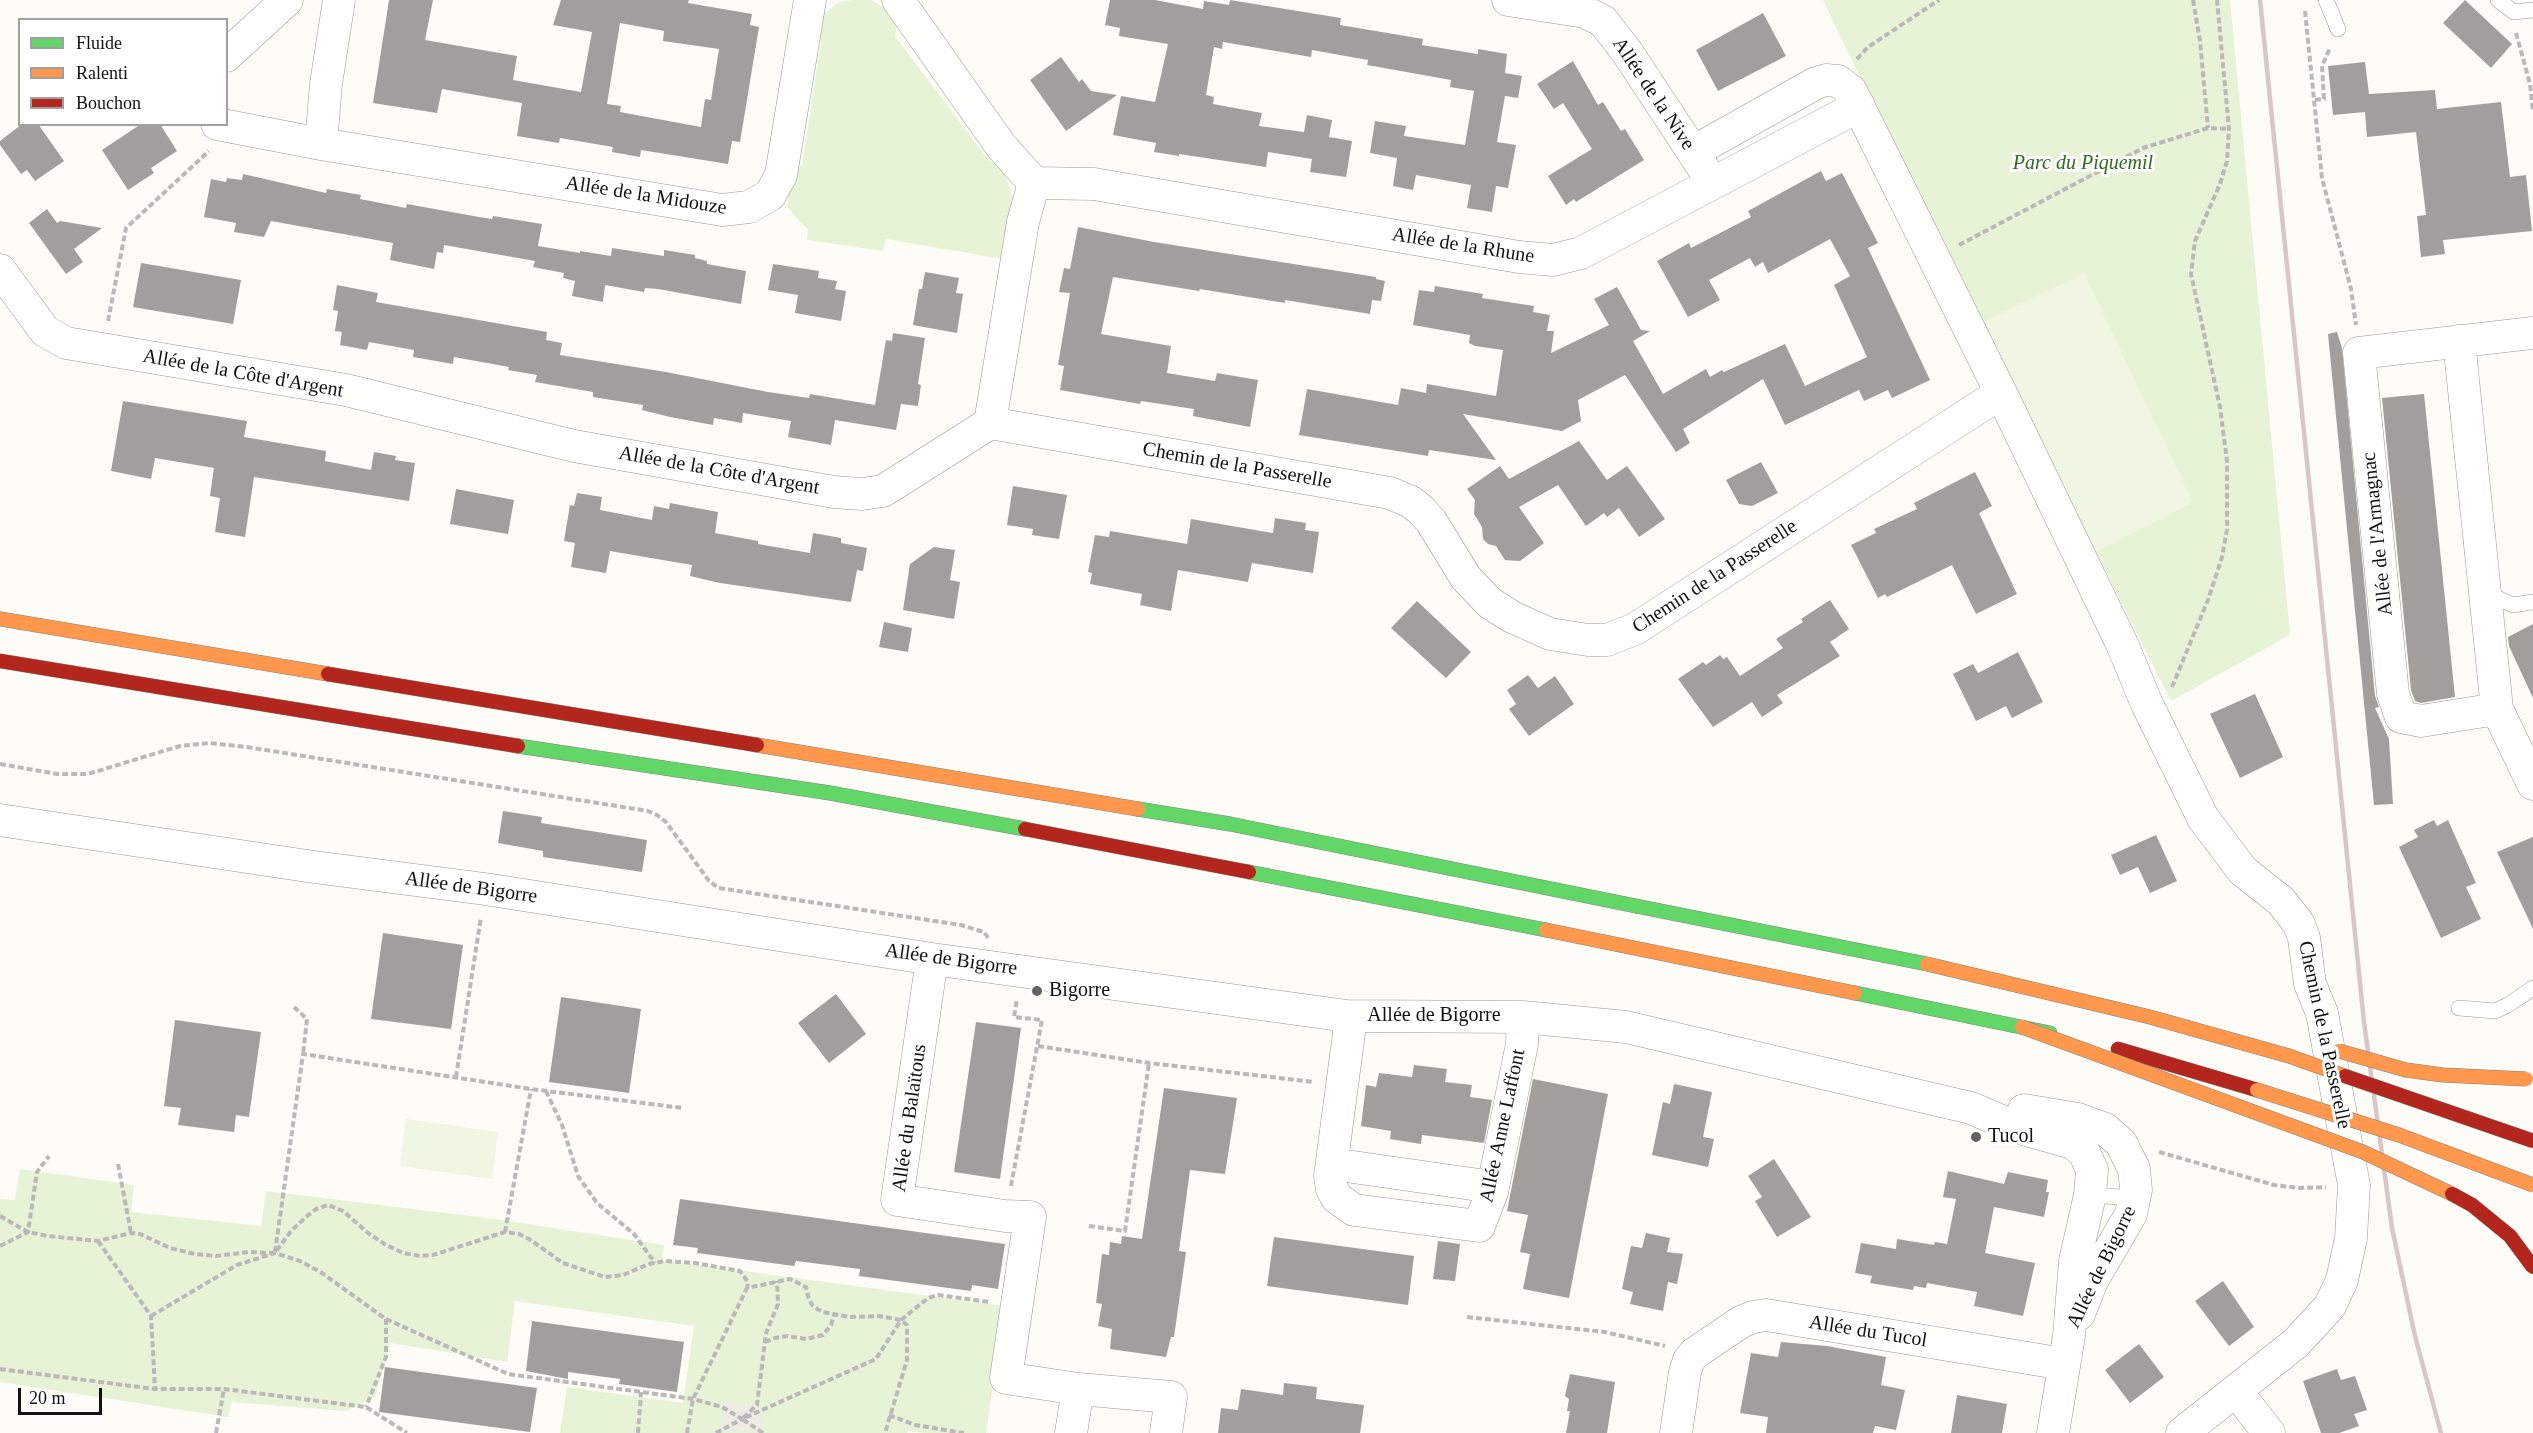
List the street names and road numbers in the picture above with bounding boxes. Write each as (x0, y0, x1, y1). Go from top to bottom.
street label: Allée de la Nive (1607, 33, 1699, 155)
street label: Allée de la Midouze (564, 171, 728, 221)
street label: Allée de la Rhune (1390, 223, 1536, 269)
street label: Allée de la Côte d'Argent (141, 345, 345, 403)
street label: Chemin de la Passerelle (1141, 438, 1333, 494)
street label: Allée de la Côte d'Argent (617, 442, 821, 500)
street label: Allée de l'Armagnac (2357, 451, 2399, 617)
street label: Chemin de la Passerelle (1628, 515, 1802, 639)
street label: Allée de Bigorre (403, 867, 539, 909)
street label: Allée de Bigorre (883, 939, 1019, 981)
street label: Chemin de la Passerelle (2292, 939, 2356, 1131)
street label: Allée de Bigorre (1367, 1004, 1501, 1028)
street label: Allée du Balaïtous (888, 1043, 932, 1193)
street label: Allée Anne Laffont (1475, 1047, 1531, 1205)
street label: Allée de Bigorre (2062, 1202, 2142, 1332)
street label: Allée du Tucol (1807, 1311, 1929, 1353)

